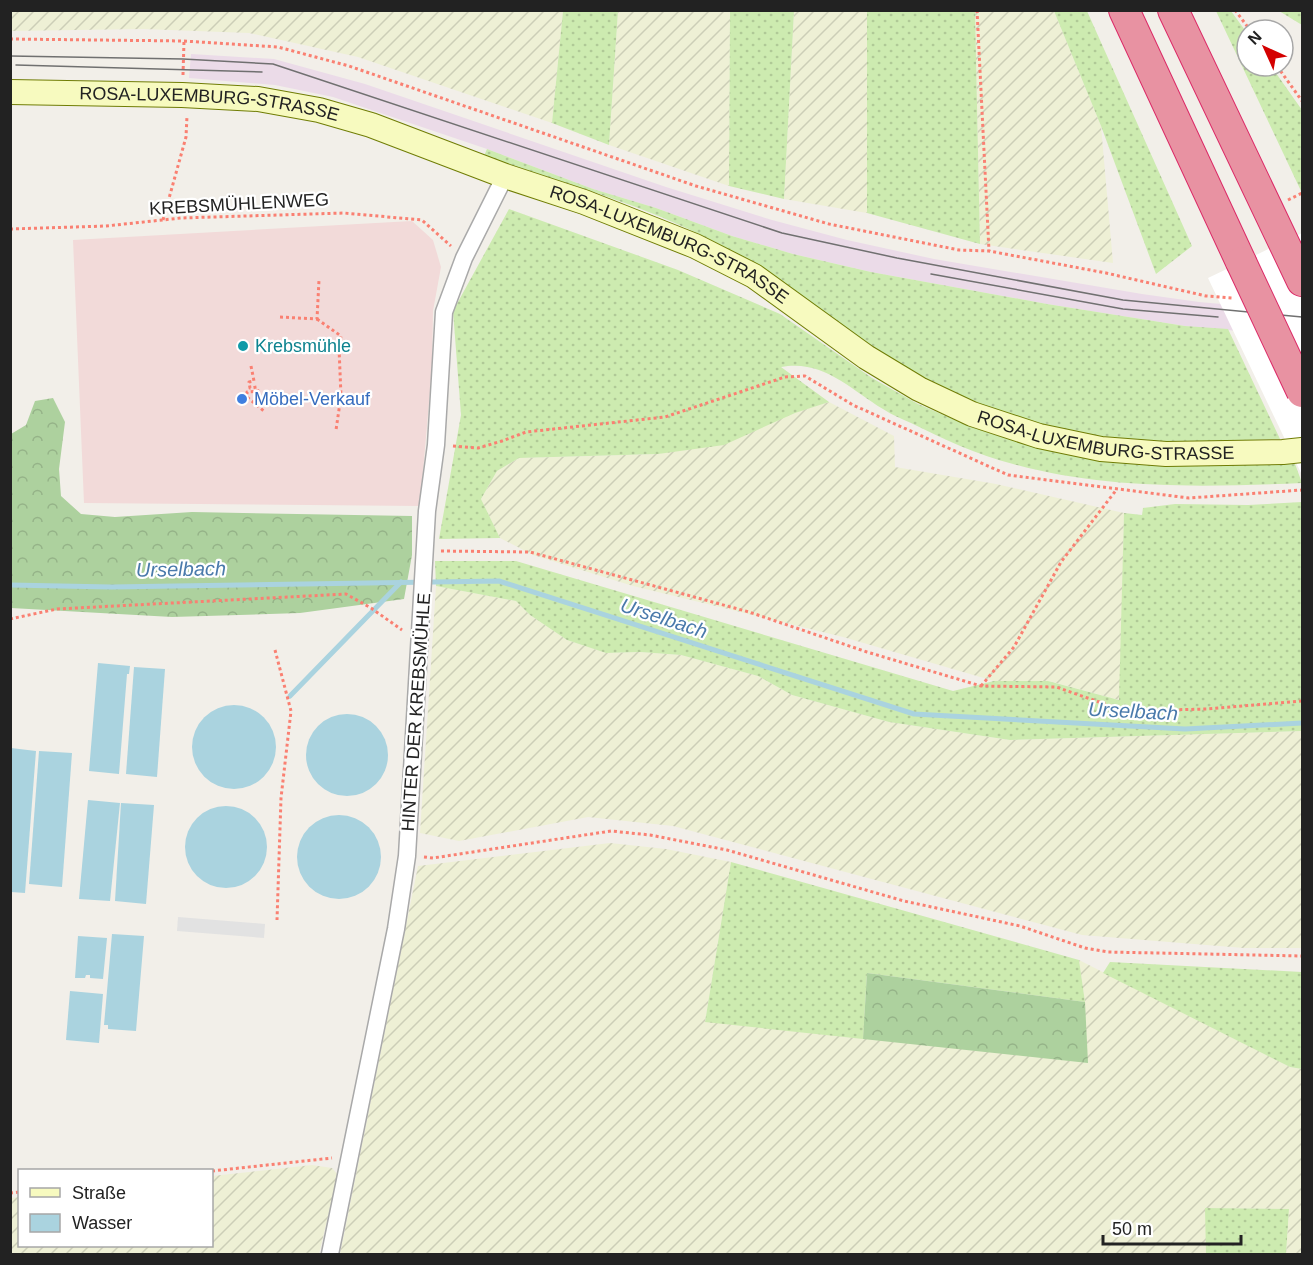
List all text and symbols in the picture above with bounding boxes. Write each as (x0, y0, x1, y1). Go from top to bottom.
north arrow (1235, 18, 1295, 78)
text: N (1245, 28, 1265, 48)
street label: ROSA-LUXEMBURG-STRASSE (79, 83, 341, 125)
street label: ROSA-LUXEMBURG-STRASSE (547, 181, 792, 308)
street label: KREBSMÜHLENWEG (149, 189, 329, 219)
place label: Krebsmühle (255, 336, 351, 356)
marker: Krebsmühle (236, 339, 250, 353)
place label: Möbel-Verkauf (254, 389, 371, 409)
marker: Möbel-Verkauf (235, 392, 249, 406)
street label: ROSA-LUXEMBURG-STRASSE (975, 406, 1235, 464)
water label: Urselbach (136, 557, 226, 581)
street label: HINTER DER KREBSMÜHLE (398, 592, 434, 832)
water label: Urselbach (618, 594, 710, 642)
water label: Urselbach (1087, 698, 1179, 724)
legend (18, 1169, 213, 1247)
text: Straße (72, 1183, 126, 1203)
scale bar (1103, 1208, 1241, 1246)
text: Wasser (72, 1213, 132, 1233)
text: 50 m (1112, 1219, 1152, 1239)

